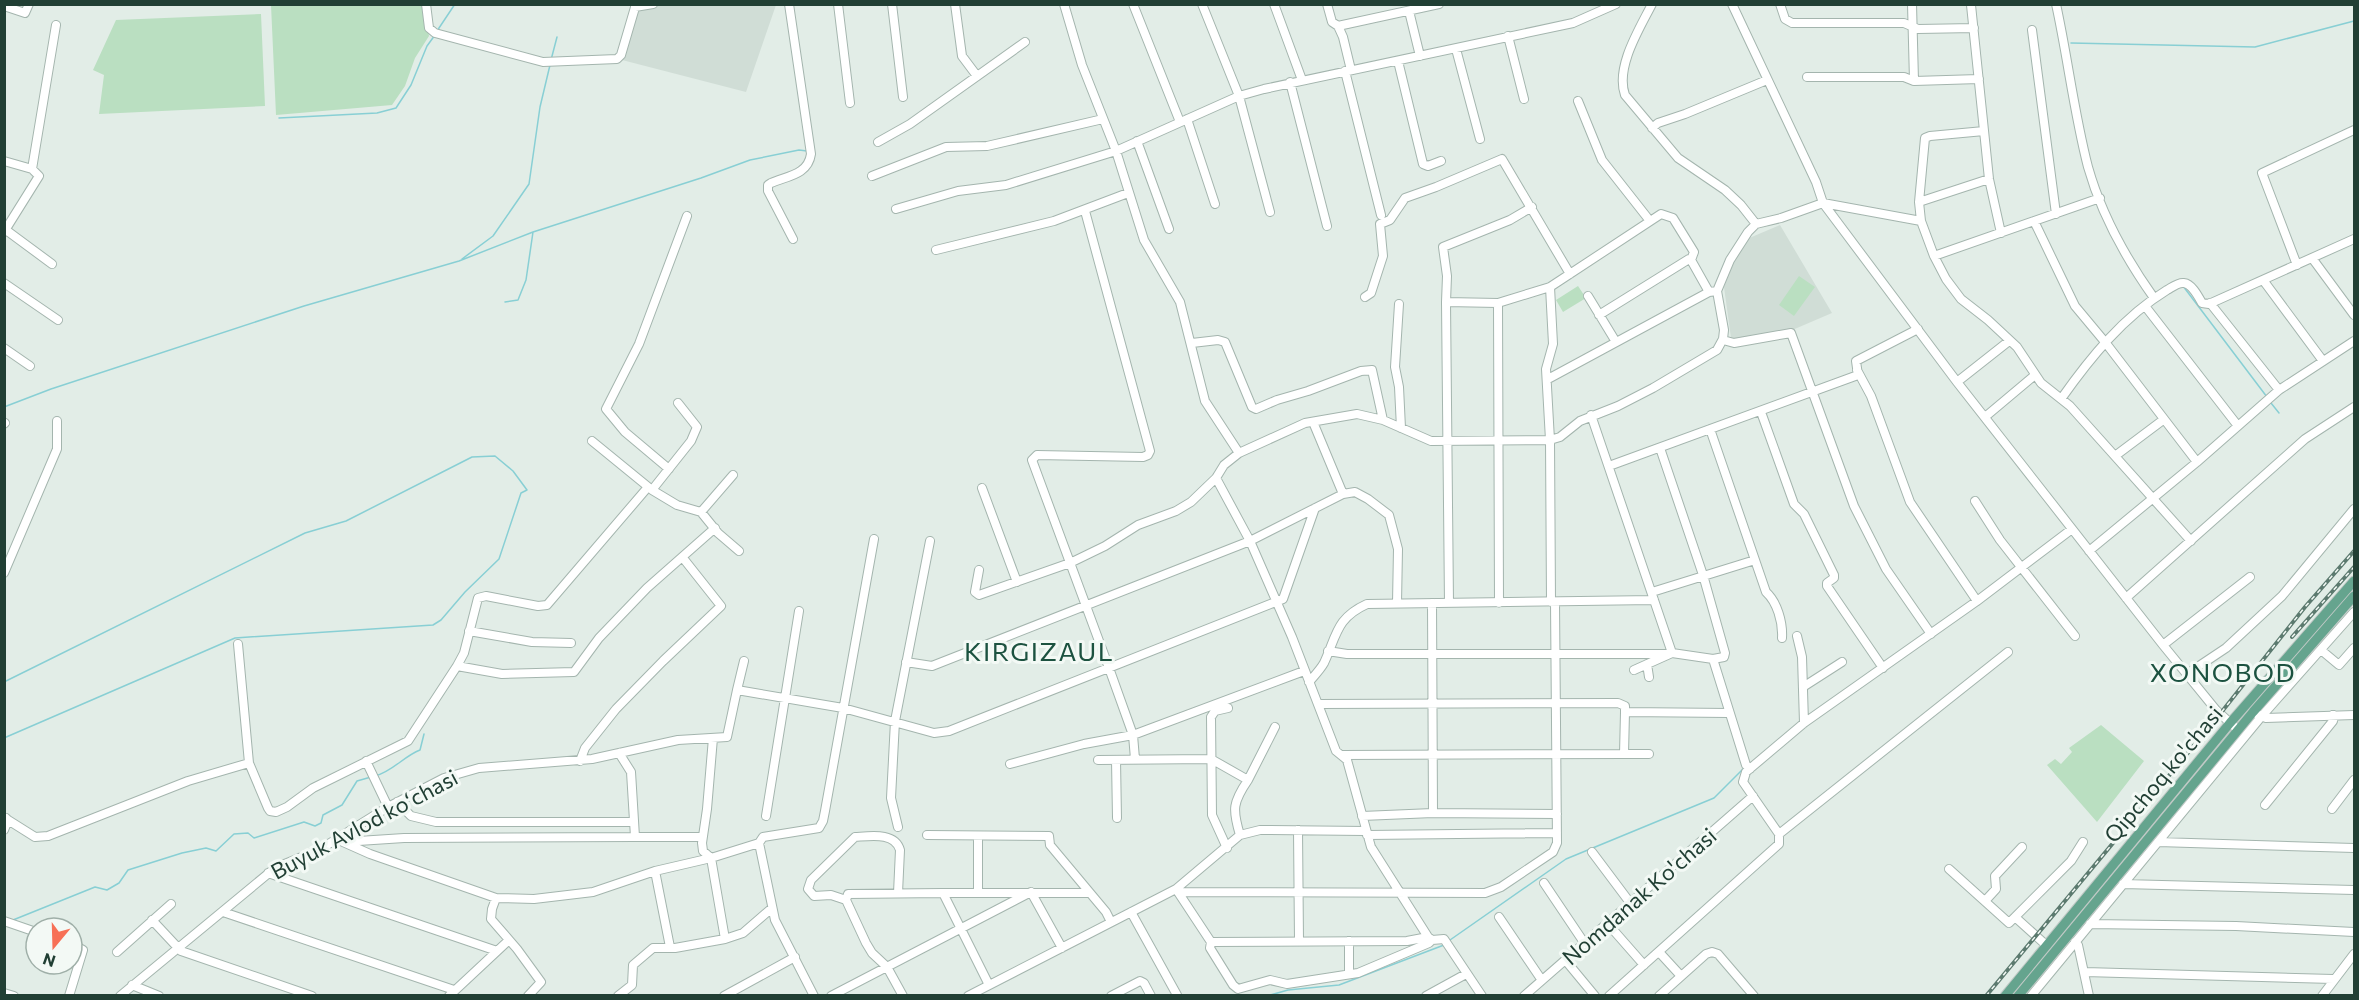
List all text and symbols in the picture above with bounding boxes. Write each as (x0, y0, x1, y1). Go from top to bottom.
district label: KIRGIZAUL (964, 635, 1114, 666)
district label: XONOBOD (2150, 656, 2296, 687)
street label: Qipchoq ko'chasi (2098, 700, 2228, 848)
street label: Buyuk Avlod koʻchasi (266, 763, 462, 885)
street label: Nomdanak Ko'chasi (1556, 822, 1722, 970)
north arrow (24, 916, 84, 976)
text: N (40, 950, 58, 972)

